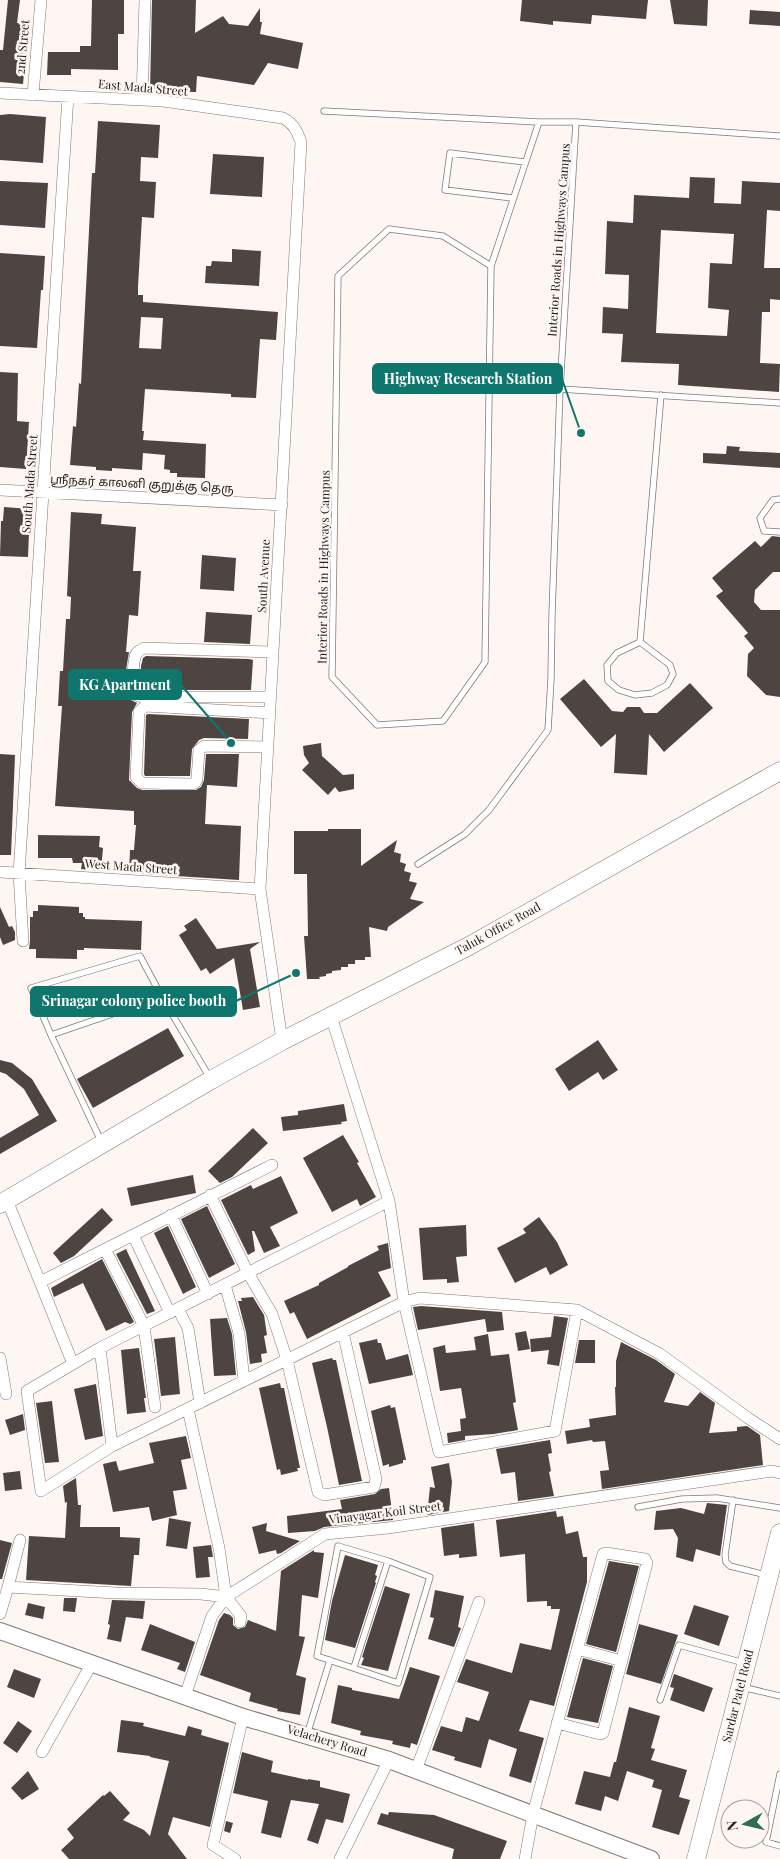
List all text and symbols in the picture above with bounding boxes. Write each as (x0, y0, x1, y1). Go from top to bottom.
street label: 2nd Street (12, 18, 32, 75)
street label: East Mada Street (98, 75, 189, 99)
street label: Interior Roads in Highways Campus (543, 143, 573, 337)
callout: Highway Research Station (373, 364, 562, 393)
text: Highway Research Station (384, 369, 553, 388)
street label: South Mada Street (18, 433, 40, 534)
street label: ஸ்ரீநகர் காலனி குறுக்கு தெரு (50, 470, 235, 497)
street label: Interior Roads in Highways Campus (313, 470, 333, 664)
street label: South Avenue (253, 539, 273, 613)
callout: KG Apartment (69, 670, 181, 699)
text: KG Apartment (79, 675, 171, 694)
street label: West Mada Street (83, 855, 179, 877)
street label: Taluk Office Road (452, 898, 543, 958)
callout: Srinagar colony police booth (31, 987, 236, 1016)
text: Srinagar colony police booth (42, 991, 227, 1010)
street label: Vinayagar Koil Street (327, 1497, 442, 1527)
street label: Sardar Patel Road (718, 1647, 756, 1744)
street label: Velachery Road (284, 1720, 369, 1760)
north arrow (720, 1799, 770, 1849)
text: N (722, 1820, 742, 1832)

